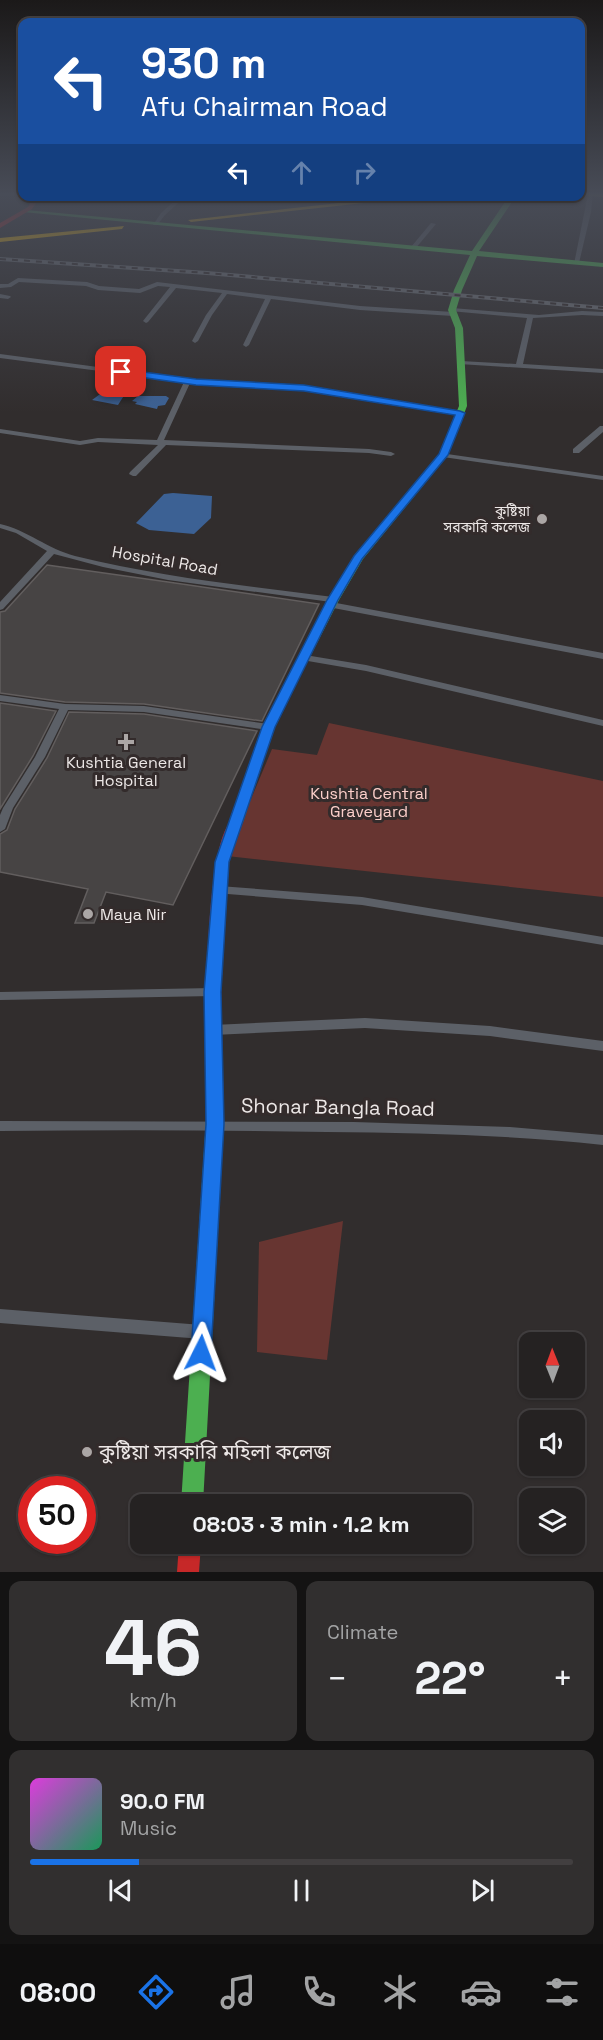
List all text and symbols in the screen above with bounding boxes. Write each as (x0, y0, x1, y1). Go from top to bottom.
text: 930 m (141, 37, 266, 90)
icon: left (42, 42, 120, 120)
text: Afu Chairman Road (141, 89, 388, 124)
icon: left (222, 156, 255, 189)
icon: ahead (285, 156, 318, 189)
icon: right (348, 156, 381, 189)
pin (95, 346, 146, 397)
icon: arrive (104, 355, 137, 388)
place label: কুষ্টিয়া সরকারি কলেজ (443, 502, 531, 536)
marker: কুষ্টিয়া সরকারি কলেজ (535, 512, 549, 526)
street label: Hospital Road (110, 541, 219, 580)
marker: Kushtia General Hospital (117, 733, 135, 751)
place label: Kushtia General Hospital (66, 752, 186, 791)
park label: Kushtia Central Graveyard (310, 783, 428, 822)
place label: Maya Nir (100, 904, 167, 925)
marker: Maya Nir (81, 907, 95, 921)
street label: Shonar Bangla Road (241, 1092, 435, 1122)
position arrow (169, 1321, 233, 1385)
north arrow (519, 1332, 585, 1398)
map controls (519, 1332, 585, 1554)
button: sound (519, 1410, 585, 1476)
place label: কুষ্টিয়া সরকারি মহিলা কলেজ (98, 1439, 332, 1465)
marker: কুষ্টিয়া সরকারি মহিলা কলেজ (80, 1445, 94, 1459)
speed limit sign: 50 (18, 1476, 96, 1554)
button: layers (519, 1488, 585, 1554)
text: 08:03 · 3 min · 1.2 km (192, 1510, 410, 1538)
text: 46 (104, 1598, 202, 1698)
text: Climate (327, 1619, 398, 1645)
text: 22° (414, 1650, 486, 1707)
text: − (327, 1658, 347, 1700)
text: + (553, 1658, 573, 1700)
text: km/h (129, 1687, 177, 1713)
text: 90.0 FM (120, 1787, 205, 1815)
text: Music (120, 1815, 177, 1841)
icon: previous (104, 1874, 137, 1907)
icon: pause (285, 1874, 318, 1907)
icon: next (466, 1874, 499, 1907)
icon: directions (135, 1971, 177, 2013)
icon: music (217, 1971, 259, 2013)
icon: phone (298, 1971, 340, 2013)
icon: climate (379, 1971, 421, 2013)
icon: car (460, 1971, 502, 2013)
icon: filters (541, 1971, 583, 2013)
text: 08:00 (20, 1975, 96, 2010)

